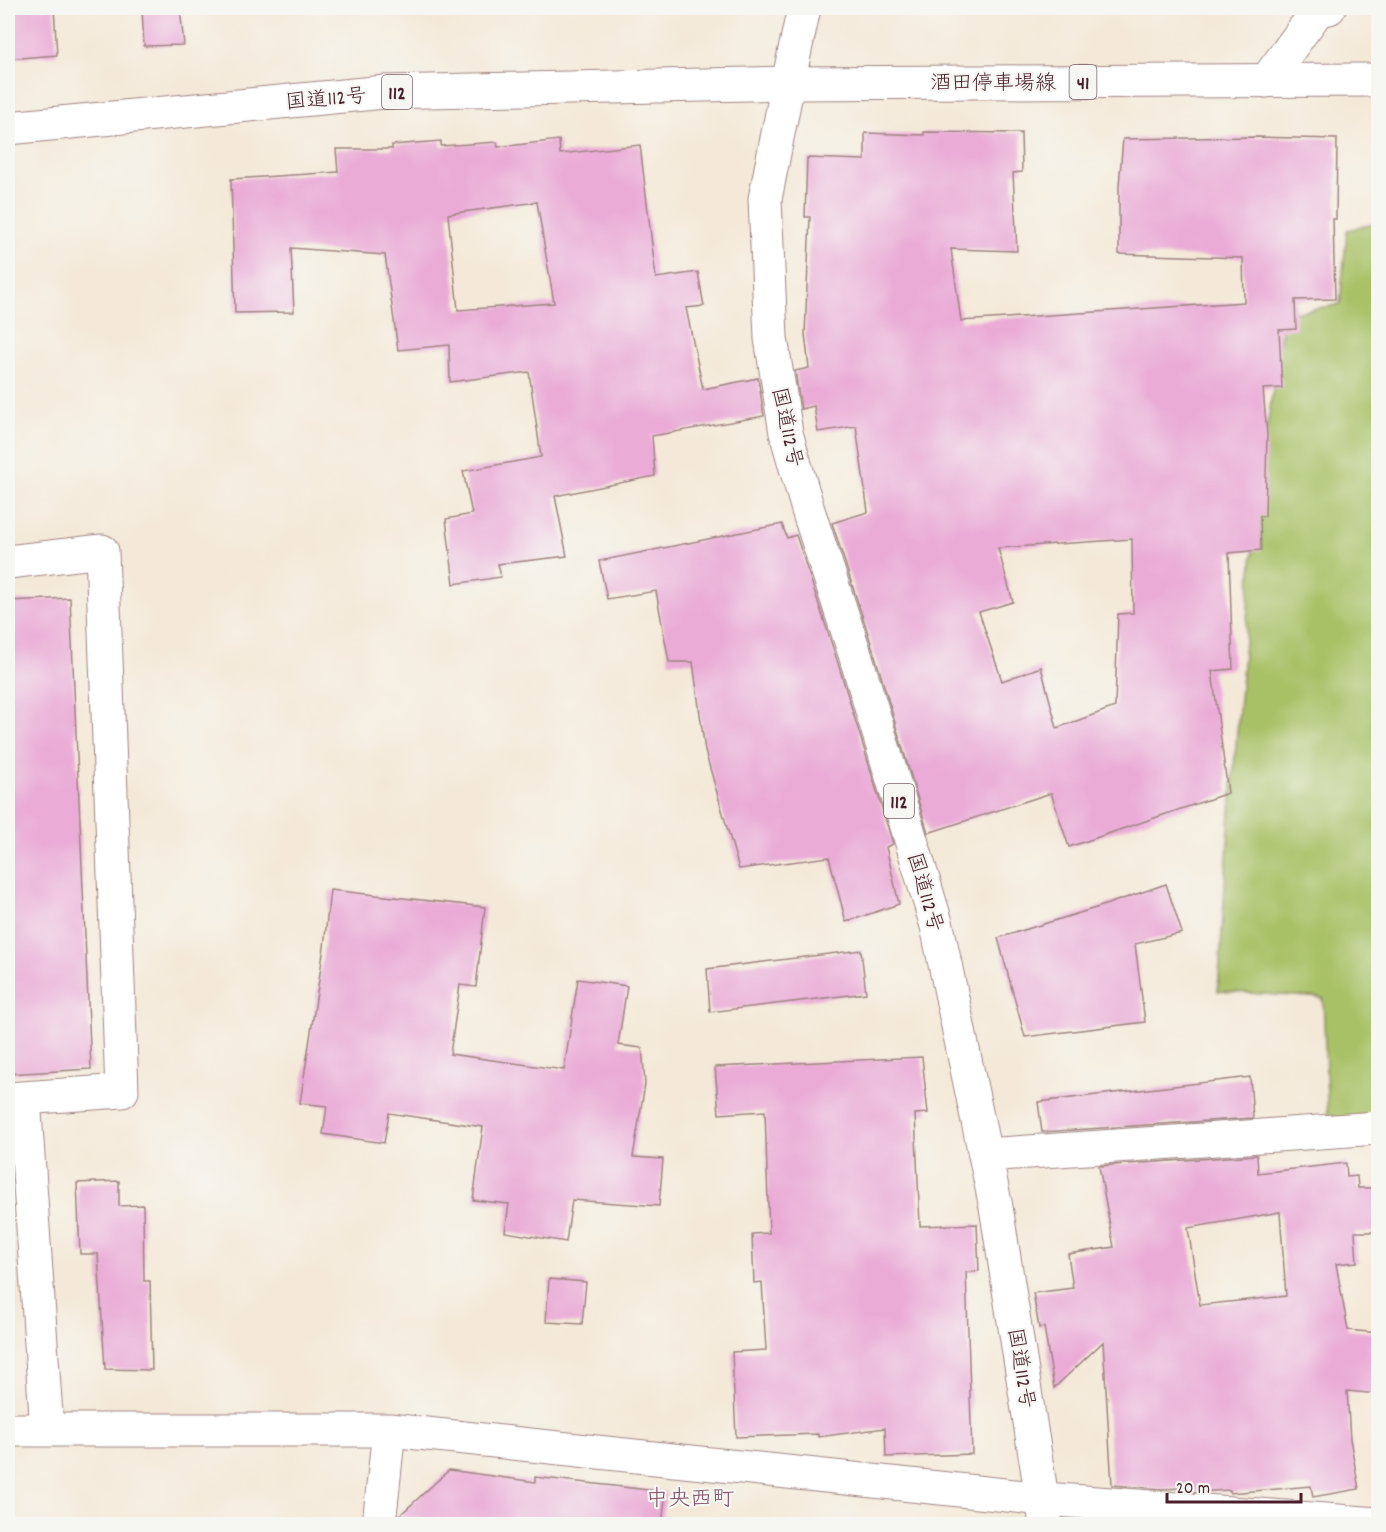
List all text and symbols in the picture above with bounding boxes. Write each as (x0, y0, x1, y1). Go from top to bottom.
road number: 41 (1070, 65, 1096, 99)
street label: 酒田停車場線 (930, 70, 1056, 100)
road number: 112 (382, 75, 412, 109)
street label: 国道112号 (284, 82, 368, 119)
street label: 国道112号 (762, 385, 808, 471)
road number: 112 (884, 784, 914, 818)
street label: 国道112号 (897, 850, 949, 936)
street label: 国道112号 (998, 1326, 1040, 1411)
scale bar (1167, 1466, 1300, 1504)
text: 20 m (1176, 1477, 1210, 1502)
district label: 中央西町 (646, 1485, 734, 1516)

